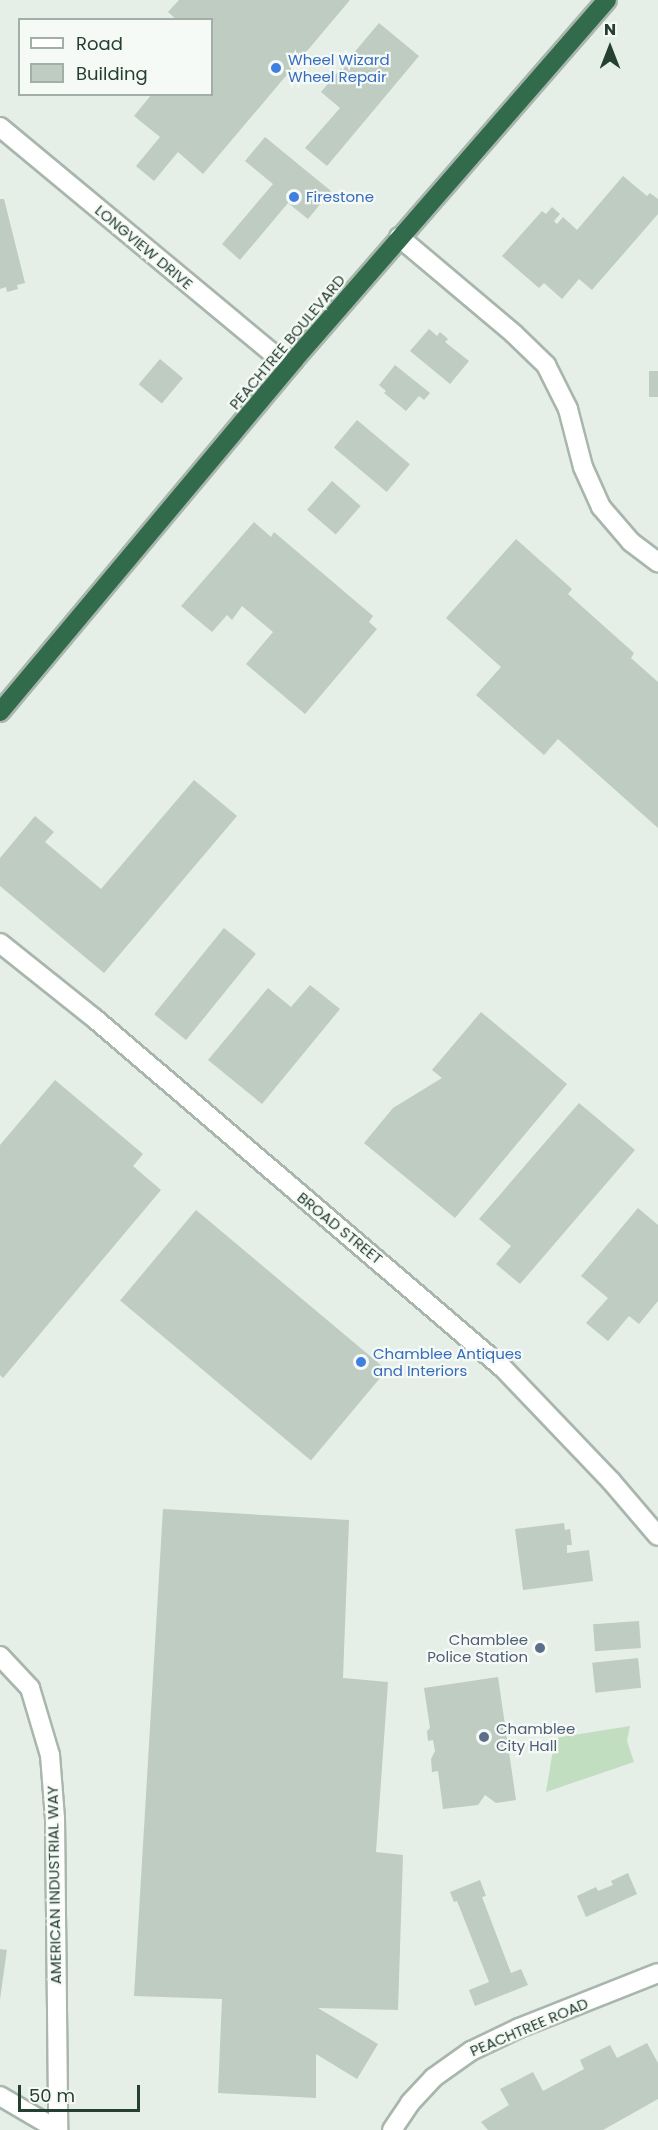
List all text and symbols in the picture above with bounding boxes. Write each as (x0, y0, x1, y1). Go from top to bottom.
legend (18, 18, 213, 96)
north arrow (580, 18, 640, 78)
text: N (604, 18, 616, 41)
text: Road (76, 31, 123, 56)
place label: Wheel Wizard Wheel Repair (288, 50, 390, 85)
text: Building (76, 61, 148, 86)
marker: Wheel Wizard Wheel Repair (269, 61, 283, 75)
place label: Firestone (306, 188, 374, 206)
marker: Firestone (287, 190, 301, 204)
street label: LONGVIEW DRIVE (92, 201, 196, 293)
street label: PEACHTREE BOULEVARD (225, 271, 349, 413)
street label: BROAD STREET (294, 1188, 386, 1268)
place label: Chamblee Antiques and Interiors (373, 1344, 522, 1379)
marker: Chamblee Antiques and Interiors (354, 1355, 368, 1369)
place label: Chamblee Police Station (427, 1630, 528, 1665)
marker: Chamblee Police Station (533, 1641, 547, 1655)
place label: Chamblee City Hall (496, 1719, 575, 1754)
marker: Chamblee City Hall (477, 1730, 491, 1744)
street label: AMERICAN INDUSTRIAL WAY (43, 1786, 65, 1984)
street label: PEACHTREE ROAD (467, 1994, 591, 2060)
scale bar (21, 2073, 142, 2111)
text: 50 m (29, 2083, 75, 2108)

